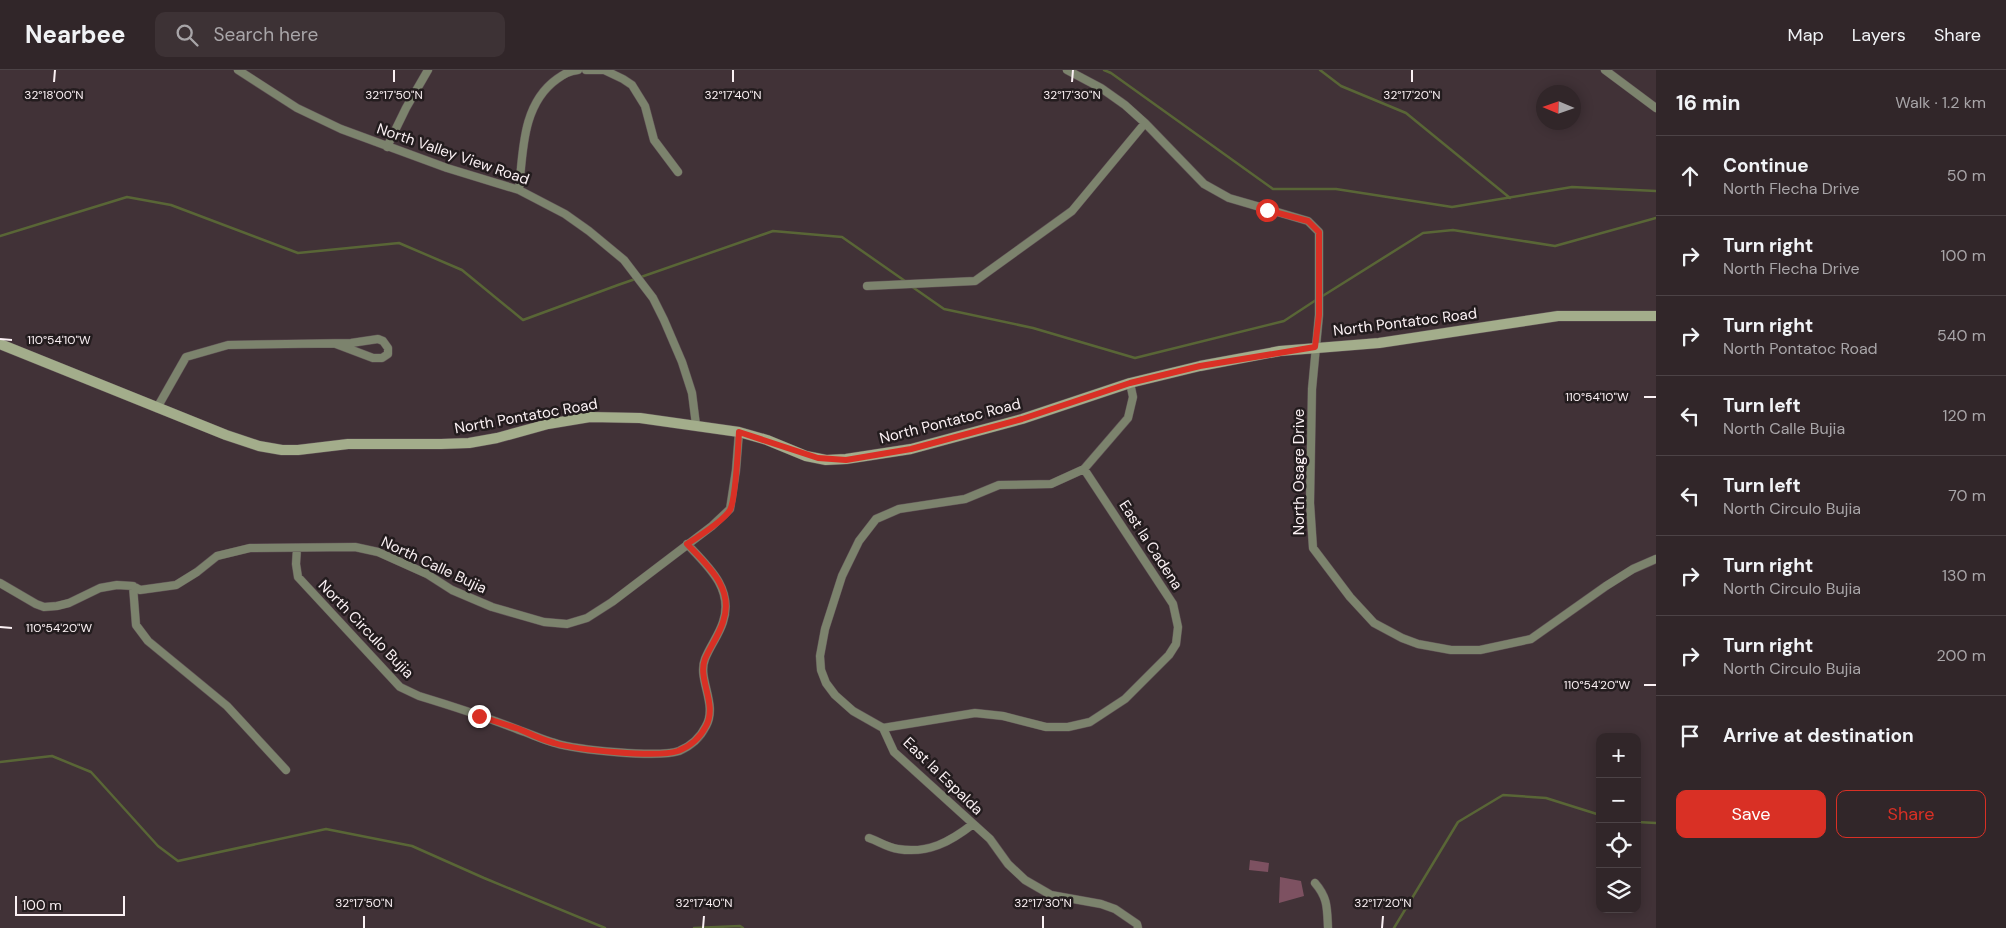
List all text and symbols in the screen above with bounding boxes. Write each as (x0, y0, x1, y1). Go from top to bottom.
search box (155, 12, 505, 57)
text: Nearbee (25, 19, 125, 50)
icon: search (173, 21, 201, 49)
text: Search here (213, 22, 318, 47)
text: Map (1788, 23, 1824, 47)
text: Layers (1852, 23, 1906, 47)
text: Share (1934, 23, 1981, 47)
north arrow (1536, 85, 1581, 130)
text: 32°18'00"N (24, 87, 84, 103)
text: 32°17'50"N (365, 87, 423, 103)
text: 32°17'40"N (704, 87, 762, 103)
text: 32°17'30"N (1043, 87, 1101, 103)
text: 32°17'20"N (1383, 87, 1441, 103)
text: 16 min (1676, 89, 1740, 117)
text: Walk · 1.2 km (1895, 92, 1986, 113)
street label: North Valley View Road (374, 118, 532, 190)
text: Continue (1723, 153, 1809, 178)
icon: ahead (1676, 162, 1704, 190)
text: 50 m (1947, 165, 1986, 186)
text: North Flecha Drive (1723, 178, 1860, 199)
route start (1256, 199, 1279, 222)
text: Turn right (1723, 233, 1813, 258)
icon: right (1676, 242, 1704, 270)
text: 100 m (1941, 245, 1986, 266)
text: North Flecha Drive (1723, 258, 1860, 279)
street label: North Pontatoc Road (1332, 303, 1478, 341)
text: Turn right (1723, 313, 1813, 338)
icon: right (1676, 322, 1704, 350)
text: 540 m (1937, 325, 1986, 346)
text: 110°54'10"W (27, 332, 91, 348)
text: North Pontatoc Road (1723, 338, 1878, 359)
text: 110°54'10"W (1565, 389, 1629, 405)
text: Turn left (1723, 393, 1801, 418)
street label: North Pontatoc Road (453, 394, 599, 438)
street label: North Pontatoc Road (877, 394, 1023, 448)
icon: left (1676, 402, 1704, 430)
text: 120 m (1942, 405, 1986, 426)
street label: North Osage Drive (1289, 409, 1309, 535)
text: North Calle Bujia (1723, 418, 1845, 439)
text: Turn left (1723, 473, 1801, 498)
icon: left (1676, 482, 1704, 510)
text: 70 m (1948, 485, 1986, 506)
street label: East la Cadena (1115, 496, 1187, 594)
text: North Circulo Bujia (1723, 498, 1861, 519)
street label: North Calle Bujia (378, 532, 490, 598)
text: Turn right (1723, 553, 1813, 578)
icon: right (1676, 562, 1704, 590)
text: 130 m (1942, 565, 1986, 586)
street label: North Circulo Bujia (314, 576, 418, 682)
text: North Circulo Bujia (1723, 578, 1861, 599)
text: 110°54'20"W (26, 620, 93, 636)
text: Turn right (1723, 633, 1813, 658)
icon: right (1676, 642, 1704, 670)
text: 200 m (1937, 645, 1986, 666)
text: North Circulo Bujia (1723, 658, 1861, 679)
text: 110°54'20"W (1564, 677, 1631, 693)
route end (468, 705, 491, 728)
icon: arrive (1676, 722, 1704, 750)
text: Arrive at destination (1723, 723, 1914, 748)
street label: East la Espalda (899, 733, 987, 819)
map controls (1596, 733, 1641, 913)
button: + (1596, 733, 1641, 778)
button: − (1596, 778, 1641, 823)
button: Save (1676, 790, 1826, 838)
button: Share (1836, 790, 1986, 838)
button: locate (1596, 823, 1641, 868)
button: layers (1596, 868, 1641, 913)
scale bar (15, 893, 125, 916)
text: 32°17'50"N (335, 895, 393, 911)
text: 32°17'40"N (675, 895, 733, 911)
text: 32°17'30"N (1014, 895, 1072, 911)
text: 32°17'20"N (1354, 895, 1412, 911)
text: 100 m (22, 896, 62, 914)

